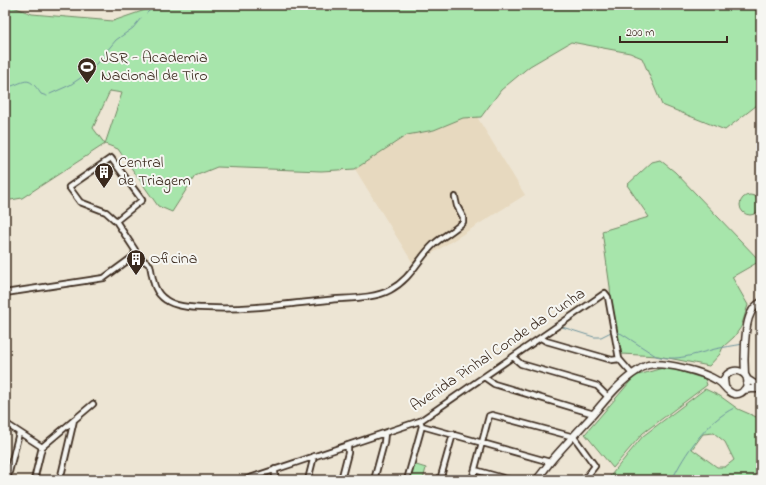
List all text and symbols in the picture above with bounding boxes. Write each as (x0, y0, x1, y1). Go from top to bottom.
scale bar (620, 18, 727, 44)
text: 200 m (626, 24, 655, 42)
place label: JSR - Academia Nacional de Tiro (101, 46, 208, 88)
sports icon: JSR - Academia Nacional de Tiro (76, 56, 98, 84)
place label: Central de Triagem (118, 151, 191, 193)
building icon: Central de Triagem (93, 161, 115, 189)
place label: Oficina (150, 247, 197, 271)
building icon: Oficina (125, 248, 147, 276)
street label: Avenida Pinhal Conde da Cunha (406, 282, 590, 418)

